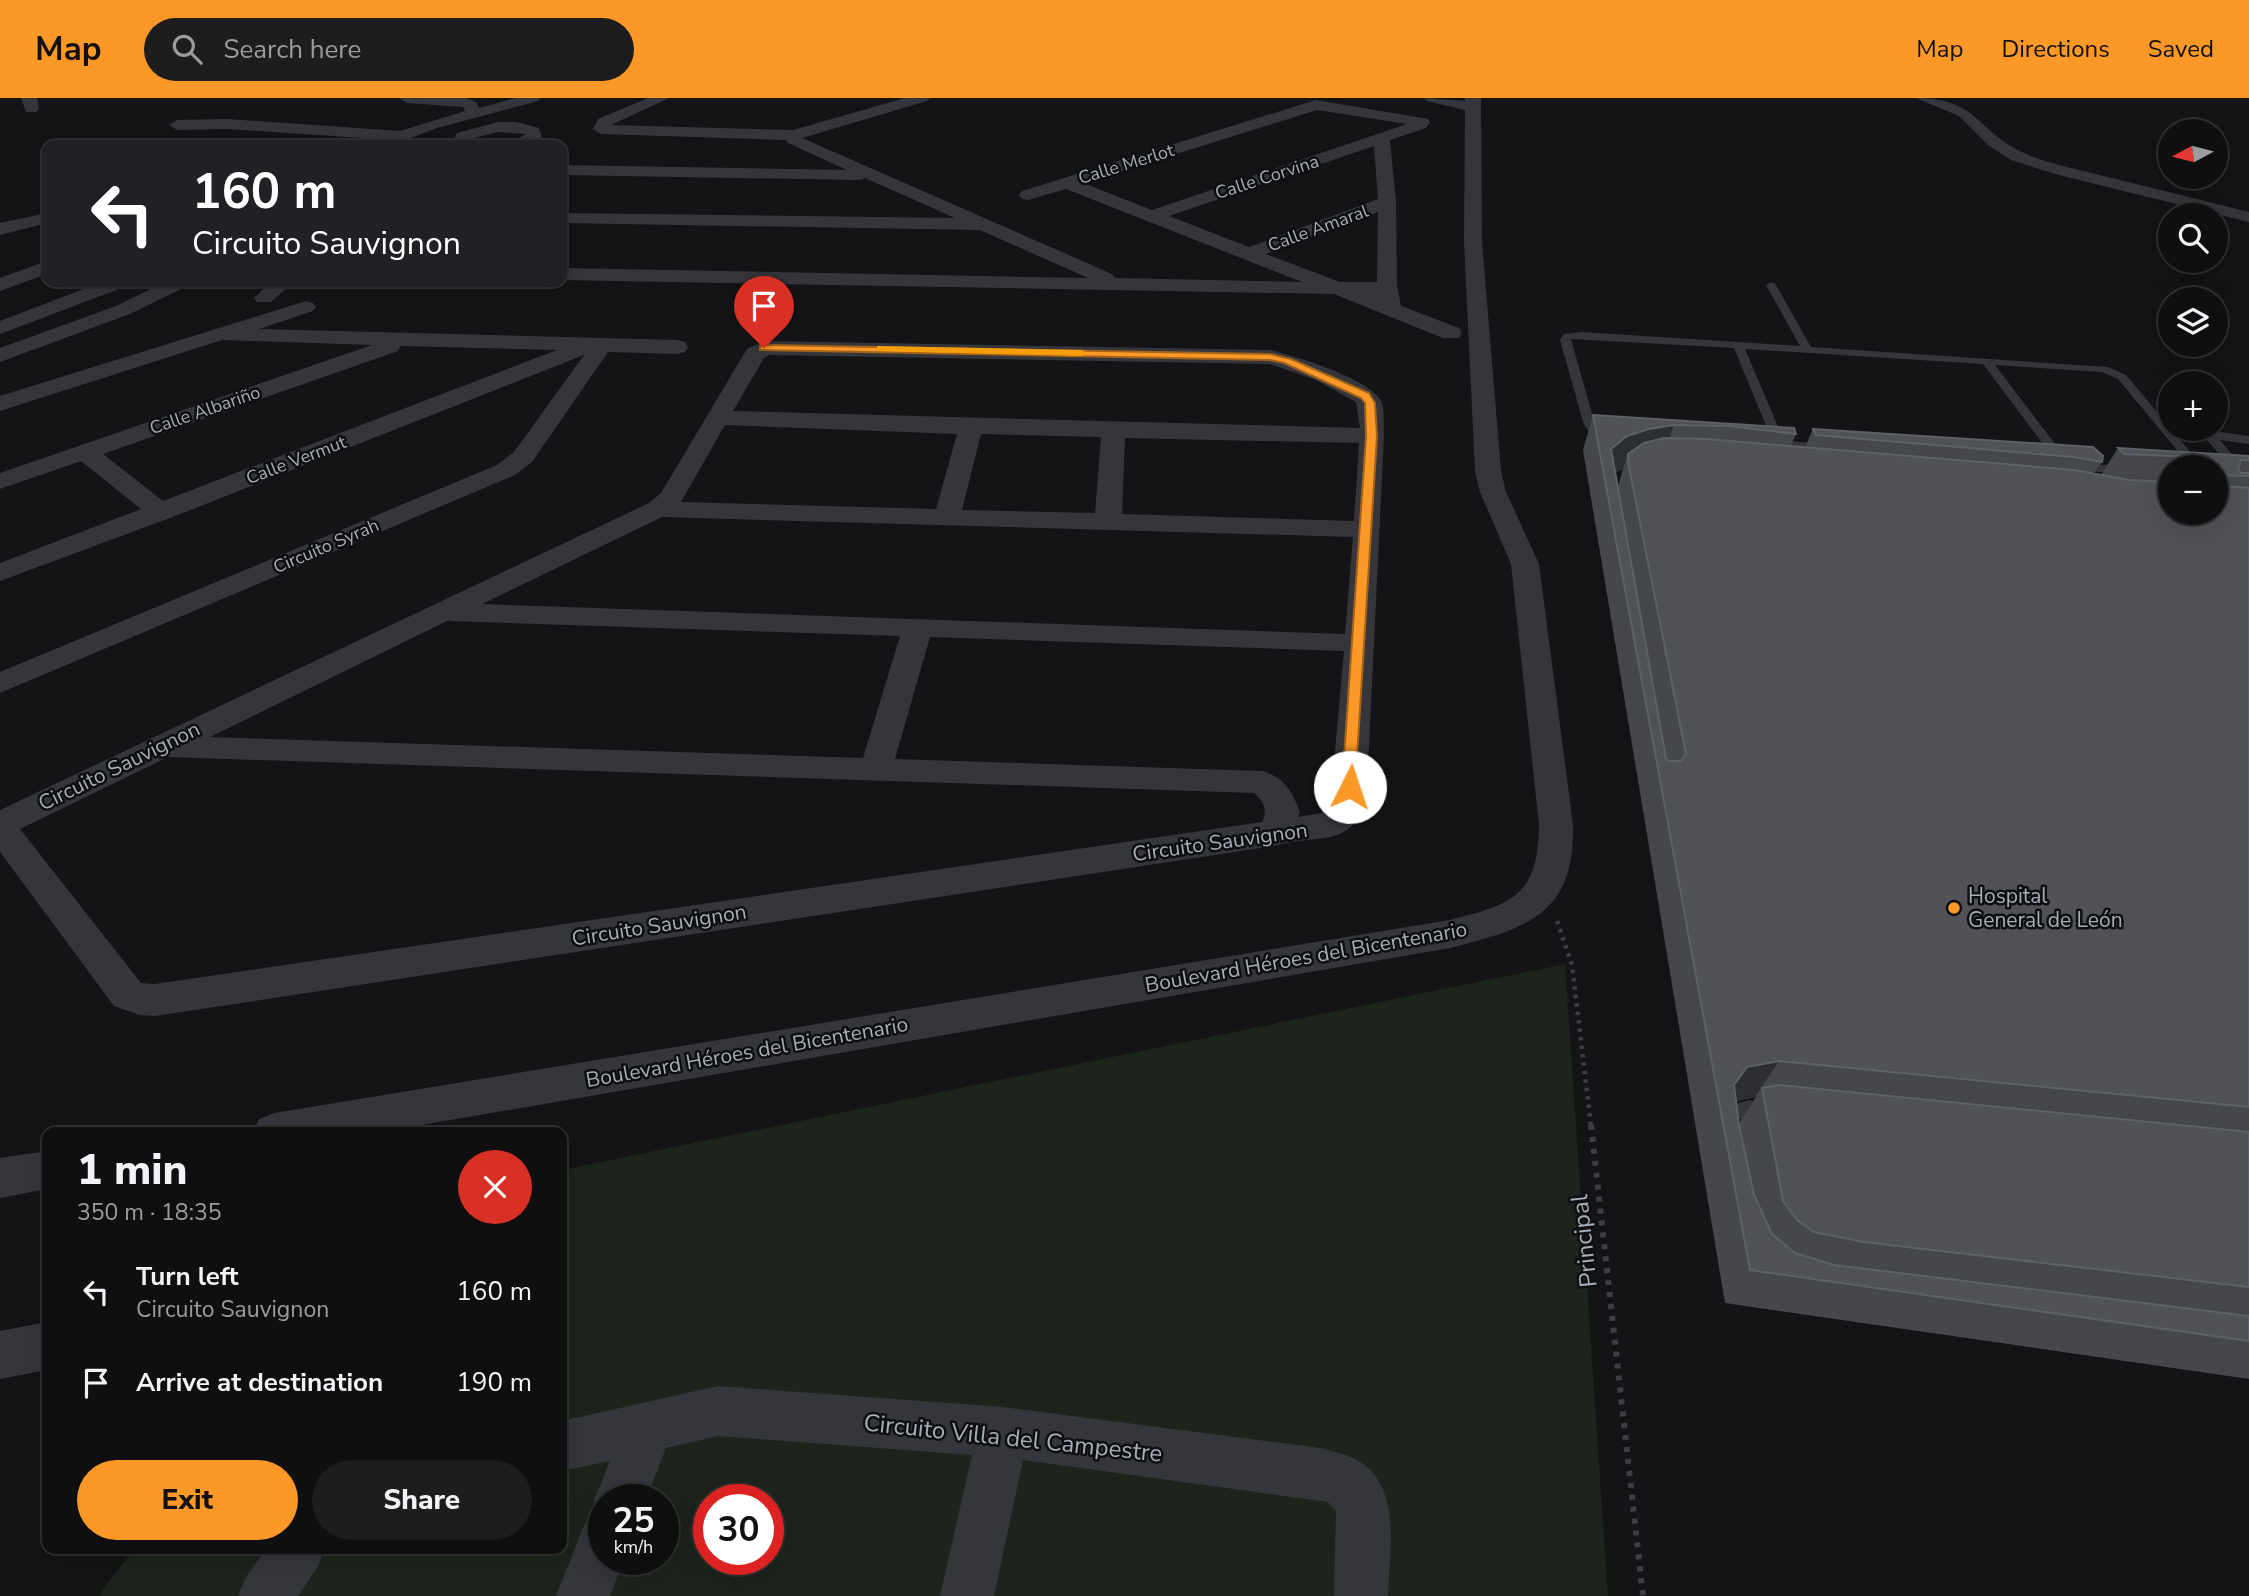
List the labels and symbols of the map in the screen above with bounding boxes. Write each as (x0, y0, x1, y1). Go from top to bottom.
north arrow (2158, 119, 2228, 189)
street label: Calle Merlot (1075, 138, 1178, 190)
street label: Calle Corvina (1212, 149, 1322, 205)
street label: Calle Amaral (1264, 198, 1372, 257)
pin (734, 276, 794, 348)
street label: Calle Albariño (147, 380, 263, 440)
street label: Calle Vermut (243, 430, 350, 490)
street label: Circuito Syrah (270, 513, 382, 579)
street label: Circuito Sauvignon (34, 715, 204, 817)
position arrow (1313, 750, 1387, 824)
street label: Circuito Sauvignon (1131, 816, 1309, 868)
place label: Hospital General de León (1968, 882, 2123, 934)
street label: Circuito Sauvignon (570, 897, 748, 953)
marker: Hospital General de León (1946, 900, 1962, 916)
street label: Boulevard Héroes del Bicentenario (1143, 915, 1469, 999)
street label: Boulevard Héroes del Bicentenario (584, 1010, 910, 1094)
street label: Principal (1563, 1193, 1605, 1289)
street label: Circuito Villa del Campestre (862, 1406, 1164, 1470)
speed limit sign: 30 (693, 1484, 784, 1575)

